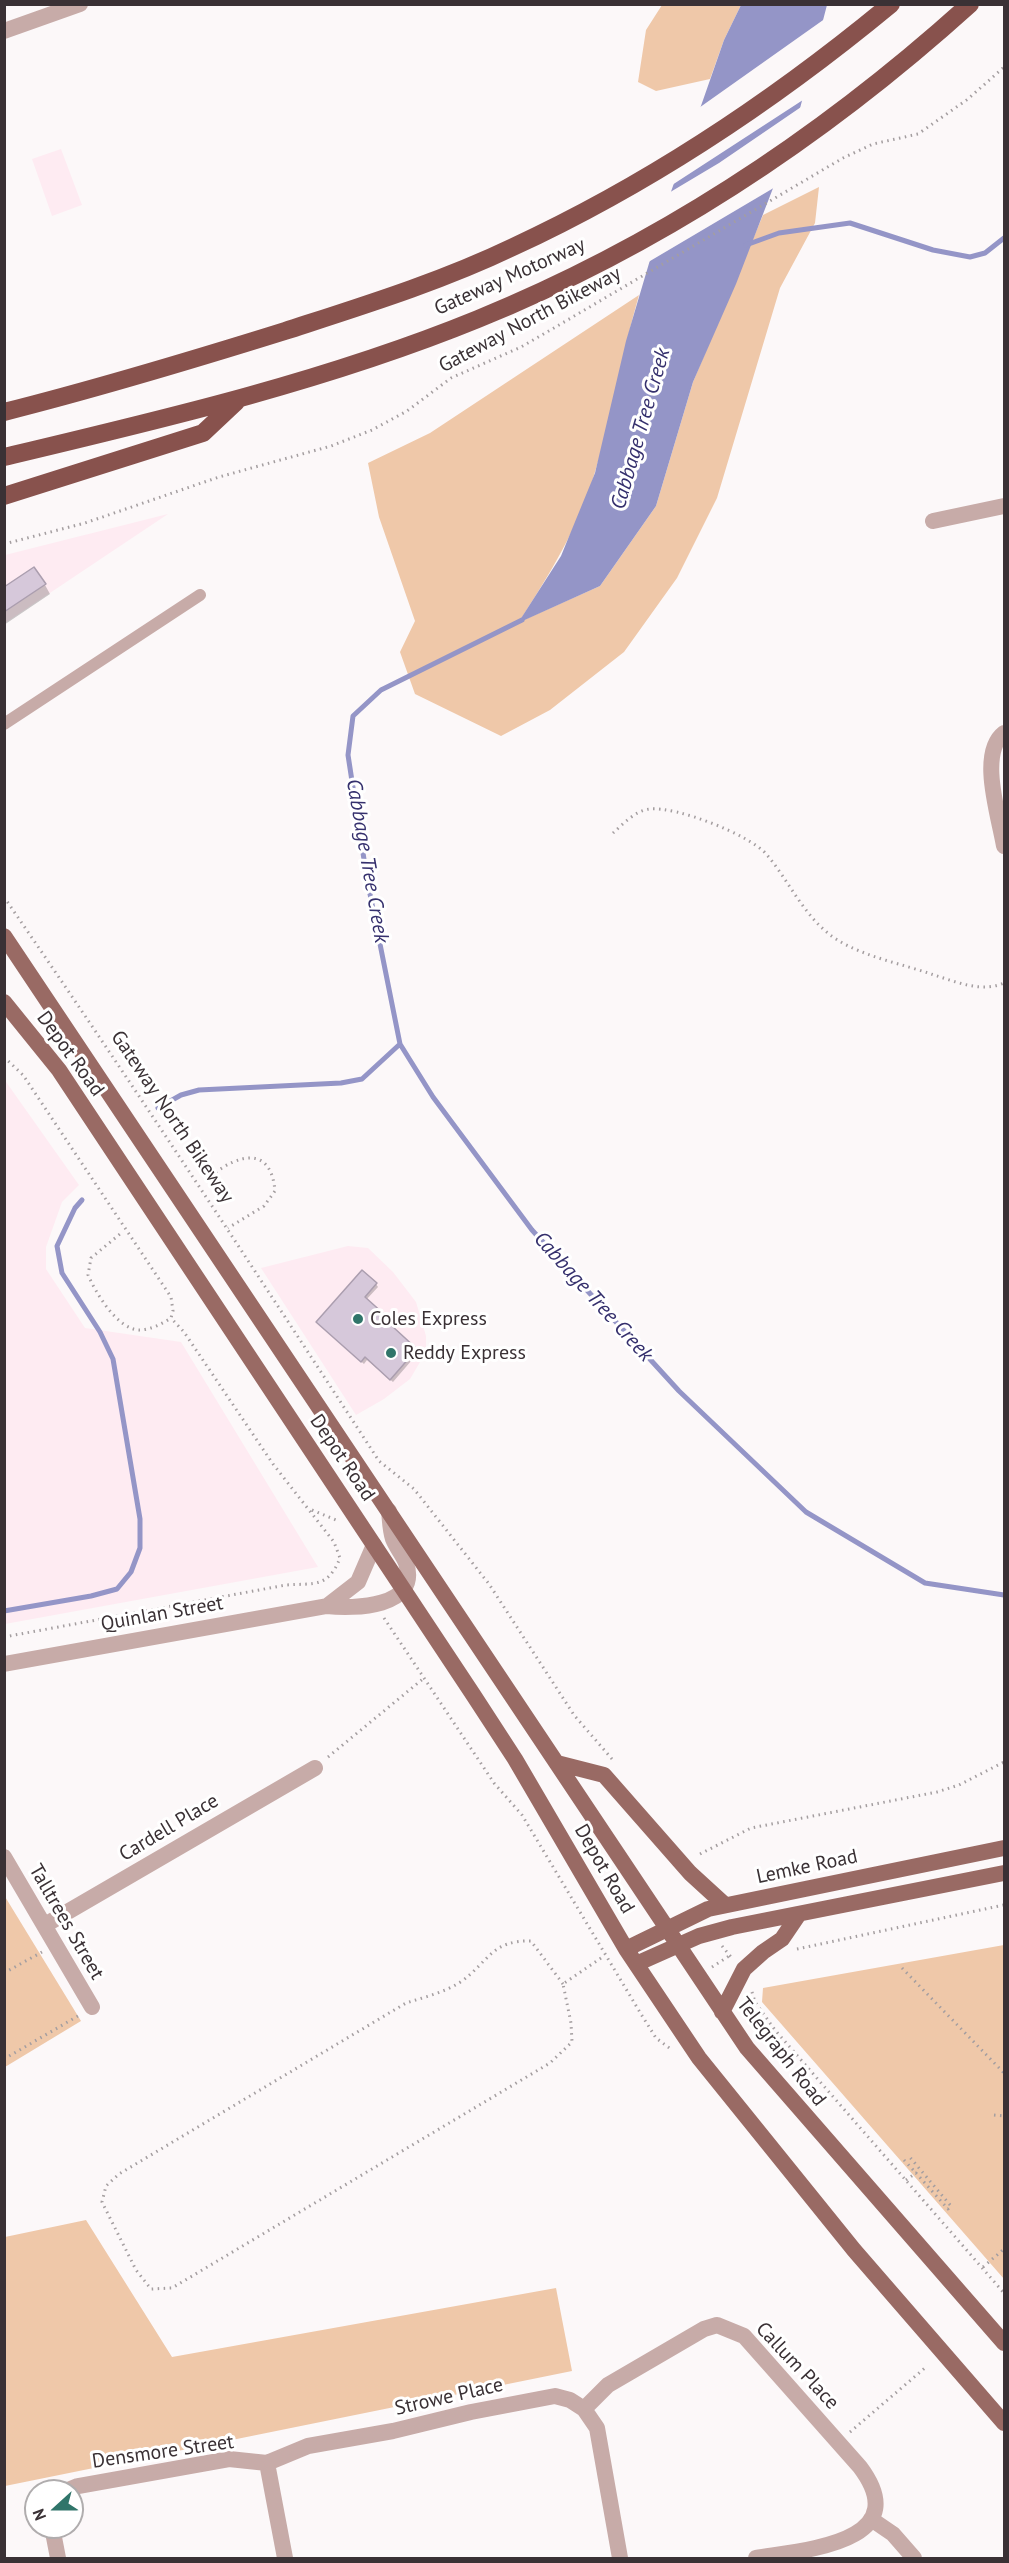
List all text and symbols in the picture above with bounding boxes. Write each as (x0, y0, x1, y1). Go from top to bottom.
street label: Gateway Motorway (431, 233, 589, 321)
street label: Gateway North Bikeway (435, 262, 625, 378)
water label: Cabbage Tree Creek (606, 346, 676, 512)
water label: Cabbage Tree Creek (340, 777, 394, 945)
street label: Depot Road (31, 1007, 109, 1101)
street label: Gateway North Bikeway (105, 1026, 239, 1208)
water label: Cabbage Tree Creek (528, 1227, 658, 1367)
place label: Coles Express (370, 1307, 487, 1331)
marker: Coles Express (351, 1312, 365, 1326)
place label: Reddy Express (403, 1341, 526, 1365)
marker: Reddy Express (384, 1346, 398, 1360)
street label: Depot Road (304, 1410, 380, 1506)
street label: Quinlan Street (99, 1591, 225, 1637)
street label: Cardell Place (115, 1789, 223, 1867)
street label: Depot Road (569, 1820, 639, 1918)
street label: Lemke Road (754, 1845, 860, 1889)
street label: Talltrees Street (23, 1860, 109, 1984)
street label: Telegraph Road (731, 1993, 831, 2111)
street label: Callum Place (750, 2317, 844, 2415)
street label: Strowe Place (393, 2373, 505, 2421)
street label: Densmore Street (91, 2430, 235, 2474)
north arrow (24, 2479, 84, 2539)
text: N (28, 2506, 50, 2523)

